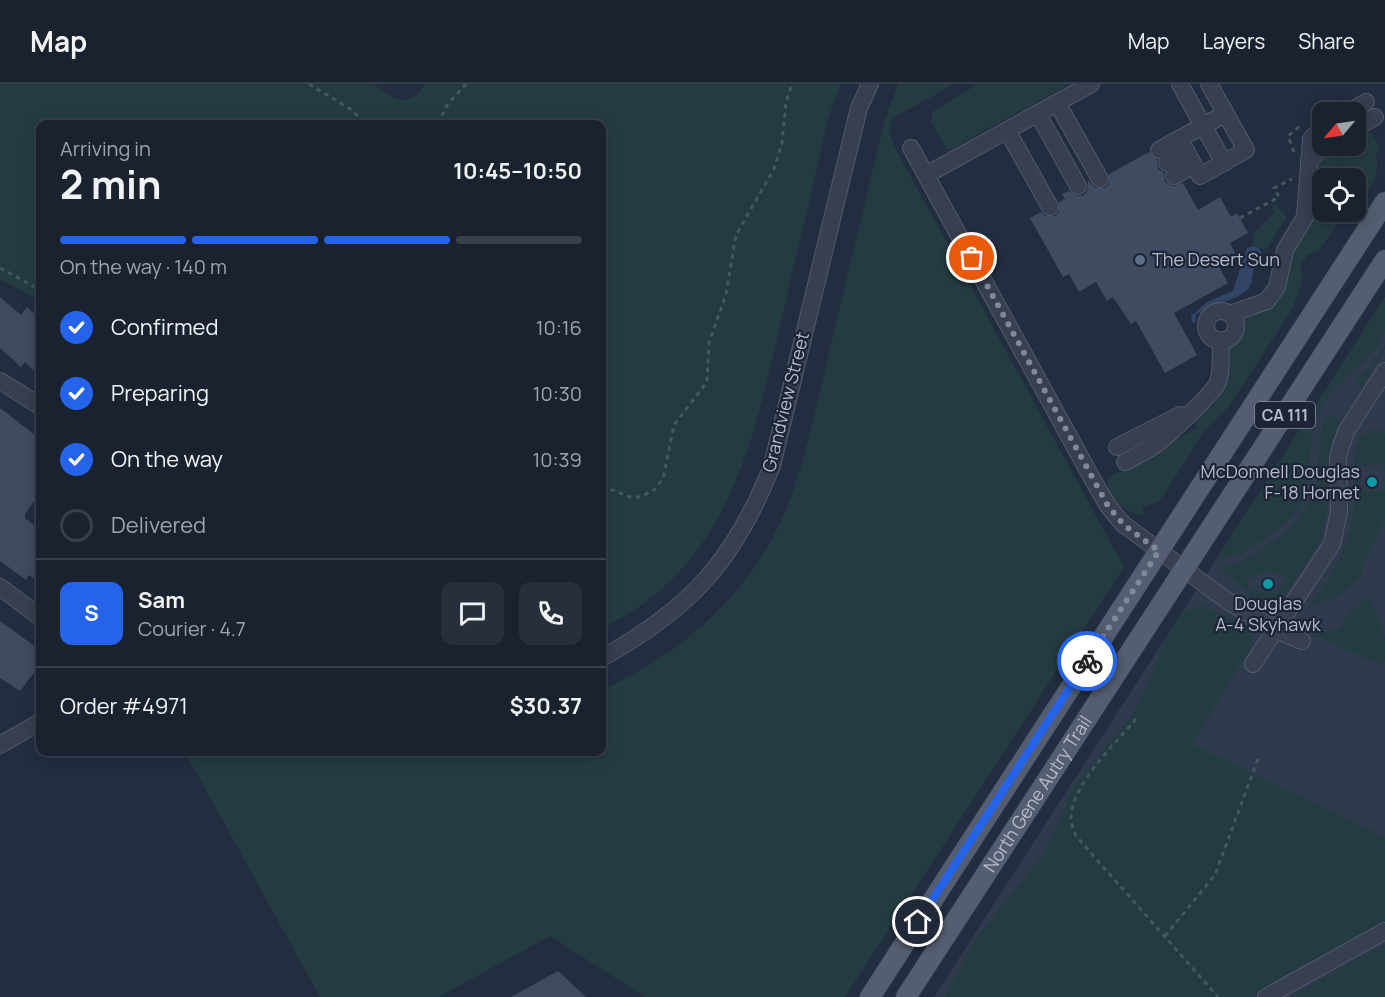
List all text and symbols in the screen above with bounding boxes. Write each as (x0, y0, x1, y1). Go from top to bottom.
text: Map (30, 22, 87, 60)
text: Map (1128, 27, 1169, 55)
text: Layers (1202, 27, 1265, 55)
text: Share (1298, 27, 1355, 55)
north arrow (1312, 102, 1366, 156)
map controls (1312, 102, 1366, 222)
text: Arriving in (60, 135, 151, 162)
text: 10:45–10:50 (453, 156, 582, 186)
text: 2 min (60, 157, 161, 211)
button: locate (1312, 168, 1366, 222)
pin (946, 232, 997, 283)
icon: bag (955, 241, 988, 274)
place label: The Desert Sun (1152, 247, 1280, 271)
text: On the way · 140 m (60, 253, 227, 280)
marker: The Desert Sun (1133, 253, 1147, 267)
icon: check (60, 311, 93, 344)
text: Confirmed (111, 312, 219, 342)
text: 10:16 (536, 314, 582, 341)
street label: Grandview Street (756, 329, 814, 474)
icon: check (60, 377, 93, 410)
text: Preparing (111, 378, 209, 408)
text: 10:30 (533, 380, 582, 407)
road number: CA 111 (1255, 402, 1315, 428)
icon: check (60, 443, 93, 476)
text: On the way (111, 444, 223, 474)
text: 10:39 (533, 446, 582, 473)
place label: McDonnell Douglas F-18 Hornet (1201, 459, 1360, 504)
marker: McDonnell Douglas F-18 Hornet (1365, 475, 1379, 489)
text: Delivered (111, 510, 206, 540)
marker: Douglas A-4 Skyhawk (1261, 577, 1275, 591)
button: chat (441, 582, 504, 645)
button: phone (519, 582, 582, 645)
text: Sam (138, 585, 185, 615)
place label: Douglas A-4 Skyhawk (1215, 591, 1322, 636)
text: S (84, 598, 99, 628)
text: Courier · 4.7 (138, 615, 246, 642)
courier (1057, 631, 1117, 691)
icon: bike (1071, 645, 1104, 678)
text: Order #4971 (60, 691, 188, 721)
text: $30.37 (510, 691, 582, 721)
street label: North Gene Autry Trail (977, 711, 1097, 876)
pin (892, 896, 943, 947)
icon: home (901, 905, 934, 938)

